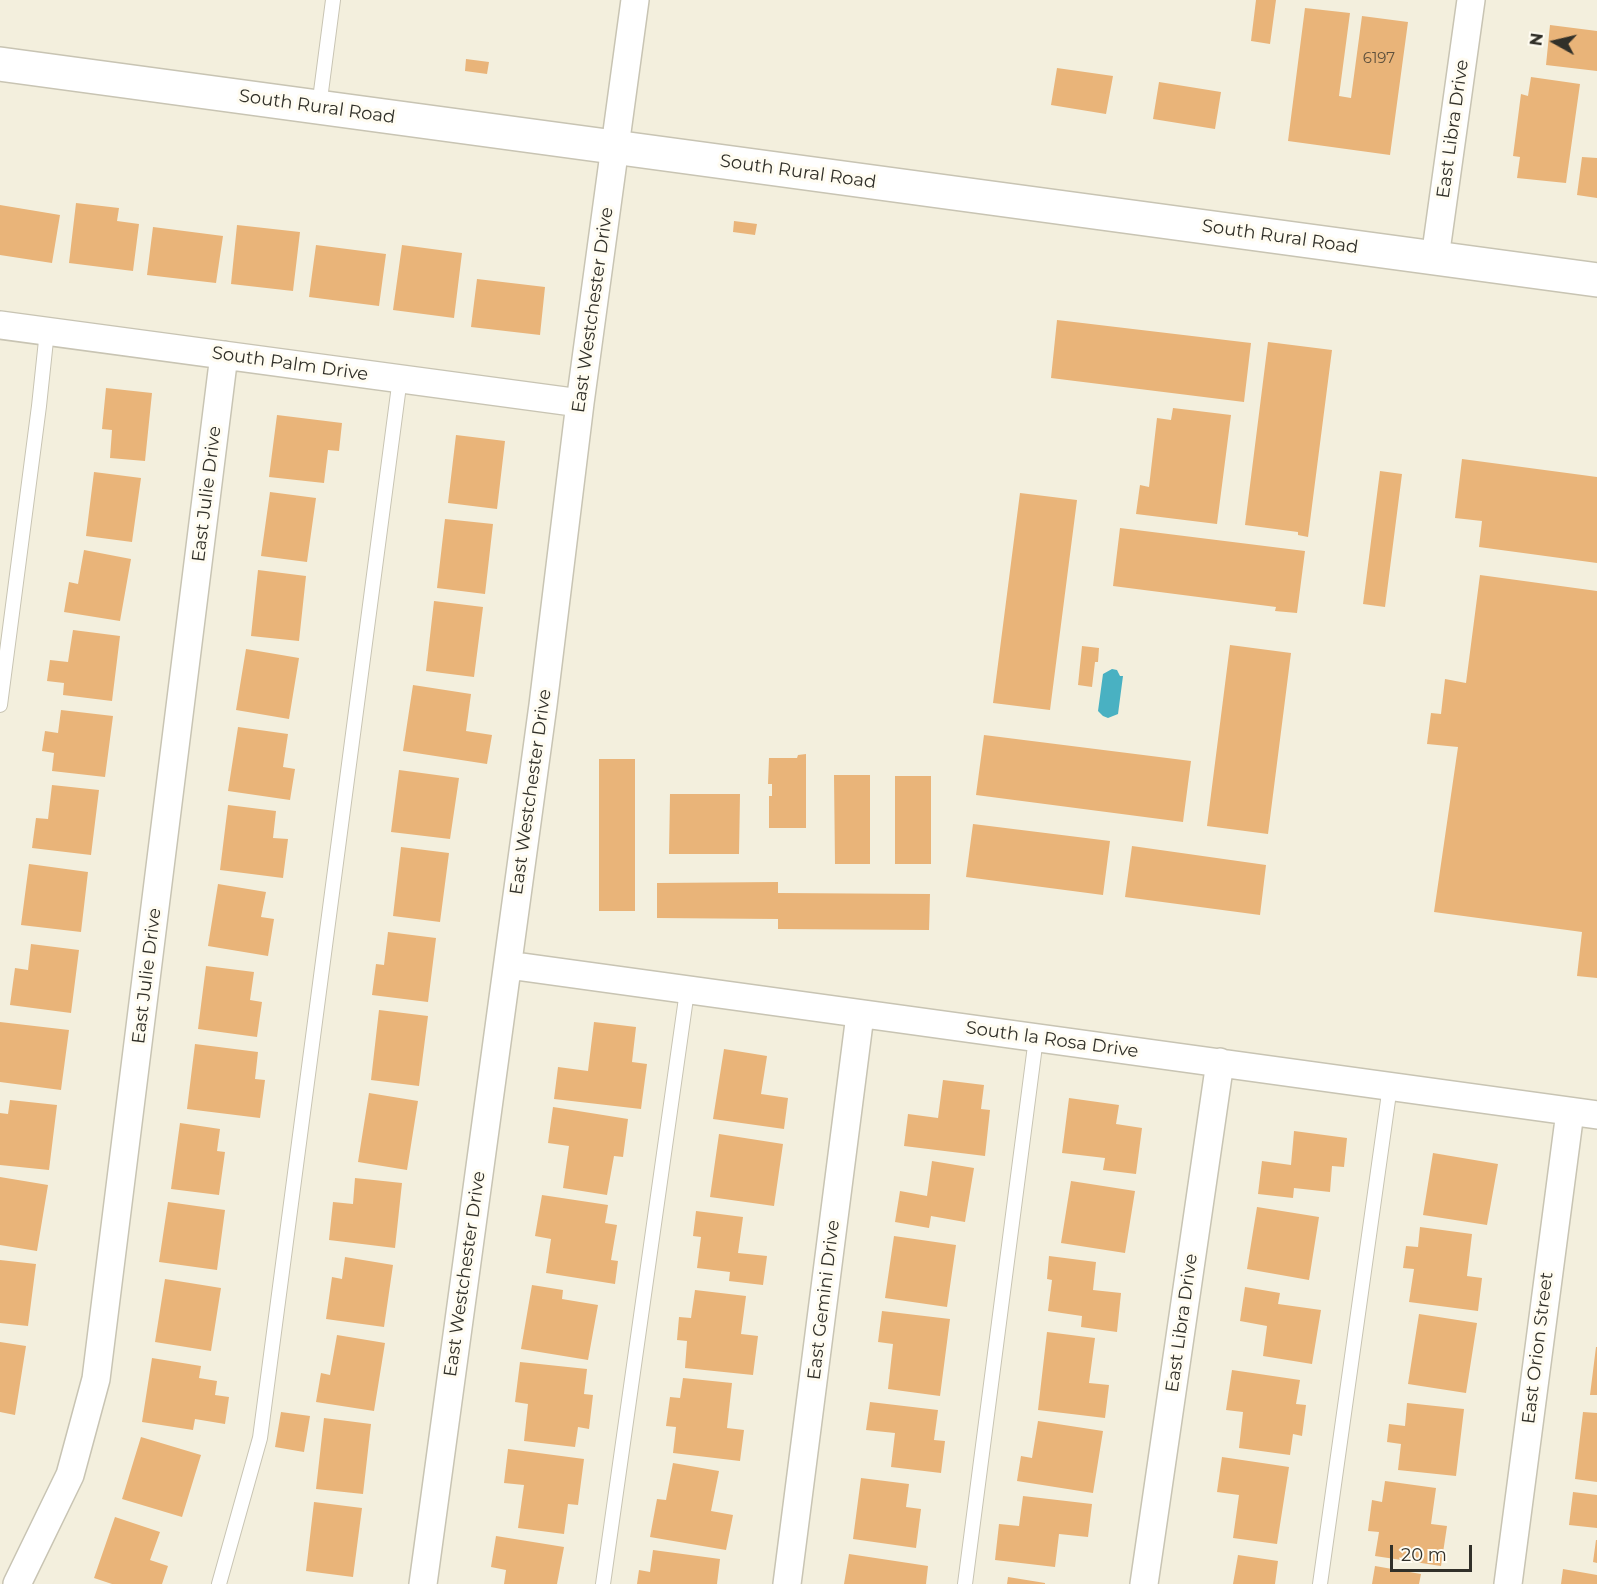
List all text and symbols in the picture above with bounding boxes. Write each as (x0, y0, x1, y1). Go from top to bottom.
north arrow (1525, 12, 1585, 72)
text: N (1526, 32, 1547, 47)
house number: 6197 (1363, 50, 1395, 68)
street label: East Libra Drive (1433, 58, 1473, 200)
street label: South Rural Road (238, 85, 396, 129)
street label: South Rural Road (719, 150, 877, 194)
street label: East Westchester Drive (568, 206, 618, 414)
street label: South Rural Road (1201, 215, 1359, 259)
street label: South Palm Drive (210, 342, 370, 386)
street label: East Julie Drive (188, 425, 226, 563)
street label: East Westchester Drive (506, 688, 556, 896)
street label: East Julie Drive (128, 907, 166, 1045)
street label: South la Rosa Drive (964, 1017, 1140, 1063)
street label: East Westchester Drive (440, 1170, 490, 1378)
street label: East Gemini Drive (803, 1219, 845, 1381)
street label: East Libra Drive (1162, 1252, 1202, 1394)
street label: East Orion Street (1518, 1271, 1558, 1425)
scale bar (1393, 1533, 1476, 1571)
text: 20 m (1401, 1544, 1447, 1566)

